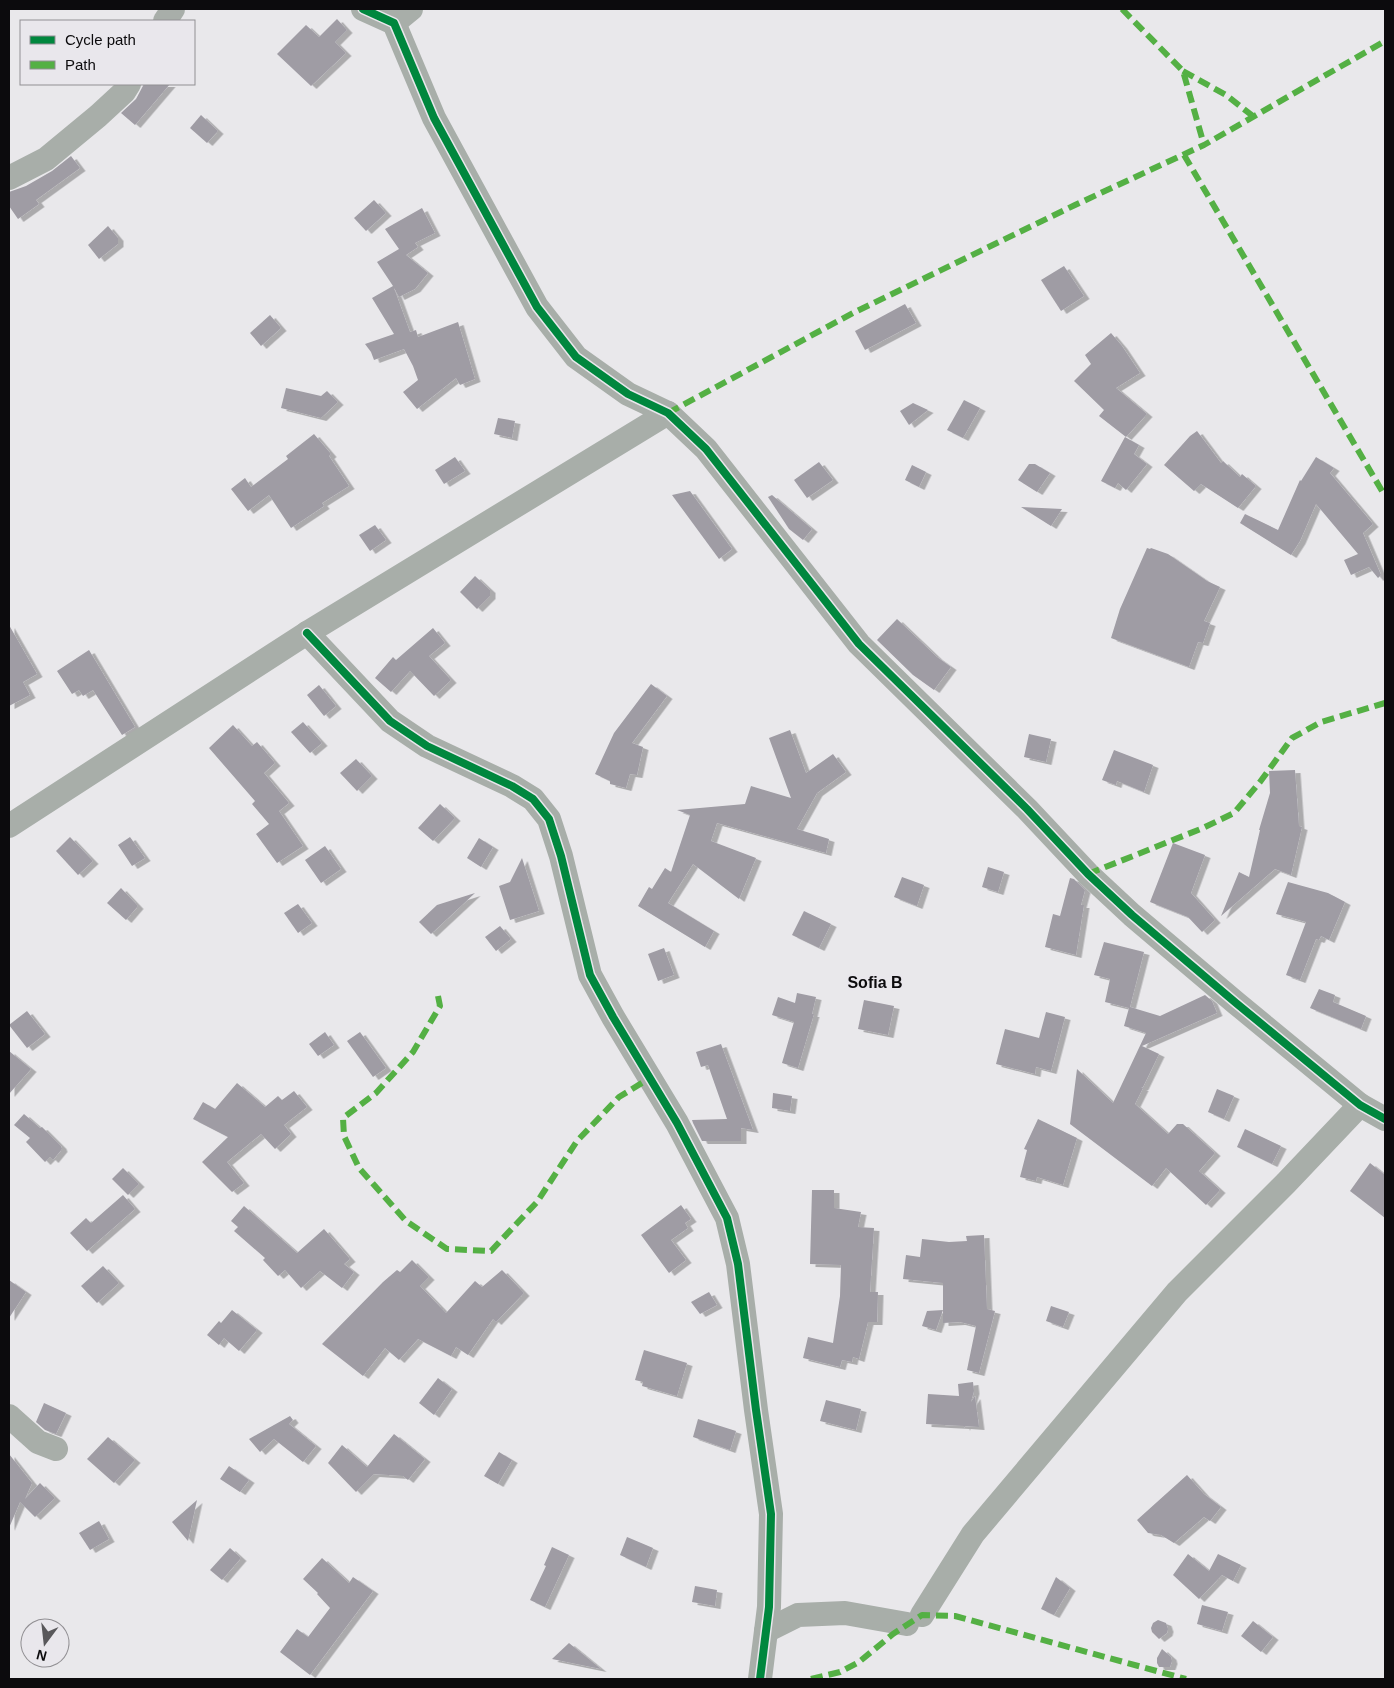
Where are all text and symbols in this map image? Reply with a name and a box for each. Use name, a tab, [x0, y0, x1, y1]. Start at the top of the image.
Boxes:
legend	[20, 20, 195, 85]
text: Cycle path	[65, 31, 136, 48]
text: Path	[65, 56, 96, 73]
district label: Sofia B	[847, 974, 903, 991]
north arrow	[20, 1618, 70, 1668]
text: N	[35, 1647, 49, 1665]

